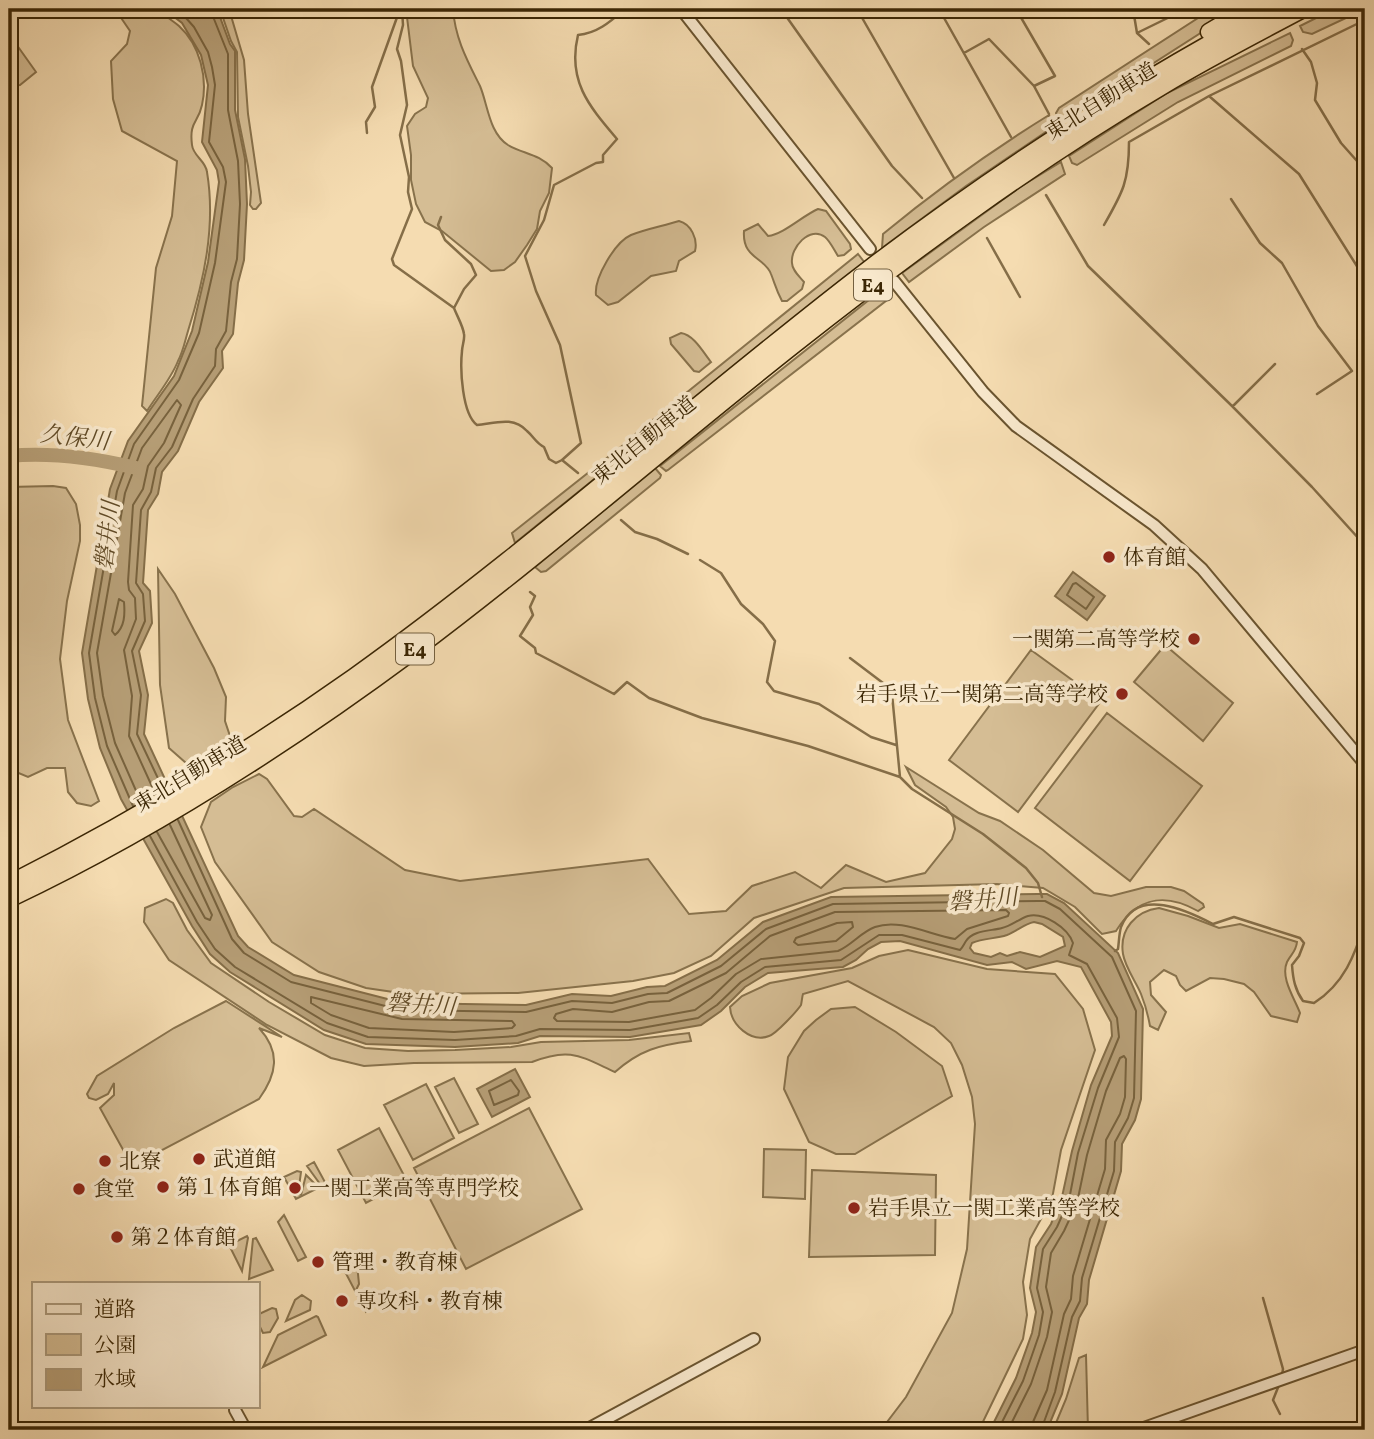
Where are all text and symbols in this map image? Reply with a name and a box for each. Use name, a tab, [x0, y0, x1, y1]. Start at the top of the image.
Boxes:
street label: 東北自動車道	[1041, 57, 1163, 148]
road number: E4	[854, 270, 892, 300]
street label: 東北自動車道	[587, 390, 703, 492]
water label: 久保川	[39, 419, 114, 459]
water label: 磐井川	[89, 496, 129, 571]
place label: 体育館	[1123, 544, 1186, 573]
marker: 体育館	[1101, 549, 1117, 565]
place label: 一関第二高等学校	[1012, 626, 1180, 655]
marker: 一関第二高等学校	[1186, 631, 1202, 647]
road number: E4	[396, 634, 434, 664]
place label: 岩手県立一関第二高等学校	[856, 681, 1108, 710]
marker: 岩手県立一関第二高等学校	[1114, 686, 1130, 702]
street label: 東北自動車道	[129, 730, 252, 820]
water label: 磐井川	[947, 882, 1022, 920]
water label: 磐井川	[385, 988, 459, 1025]
place label: 武道館	[213, 1146, 276, 1175]
place label: 北寮	[119, 1148, 161, 1177]
marker: 武道館	[191, 1151, 207, 1167]
marker: 北寮	[97, 1153, 113, 1169]
place label: 第１体育館	[177, 1174, 282, 1203]
place label: 一関工業高等専門学校	[309, 1175, 519, 1204]
place label: 食堂	[93, 1176, 135, 1205]
marker: 第１体育館	[155, 1179, 171, 1195]
marker: 一関工業高等専門学校	[287, 1180, 303, 1196]
marker: 食堂	[71, 1181, 87, 1197]
place label: 岩手県立一関工業高等学校	[868, 1195, 1120, 1224]
marker: 岩手県立一関工業高等学校	[846, 1200, 862, 1216]
place label: 第２体育館	[131, 1224, 236, 1253]
marker: 第２体育館	[109, 1229, 125, 1245]
place label: 管理・教育棟	[332, 1249, 458, 1278]
marker: 管理・教育棟	[310, 1254, 326, 1270]
legend	[32, 1282, 259, 1408]
place label: 専攻科・教育棟	[356, 1288, 503, 1317]
marker: 専攻科・教育棟	[334, 1293, 350, 1309]
text: 道路	[94, 1296, 136, 1325]
text: 公園	[94, 1332, 136, 1361]
text: 水域	[94, 1366, 136, 1395]

